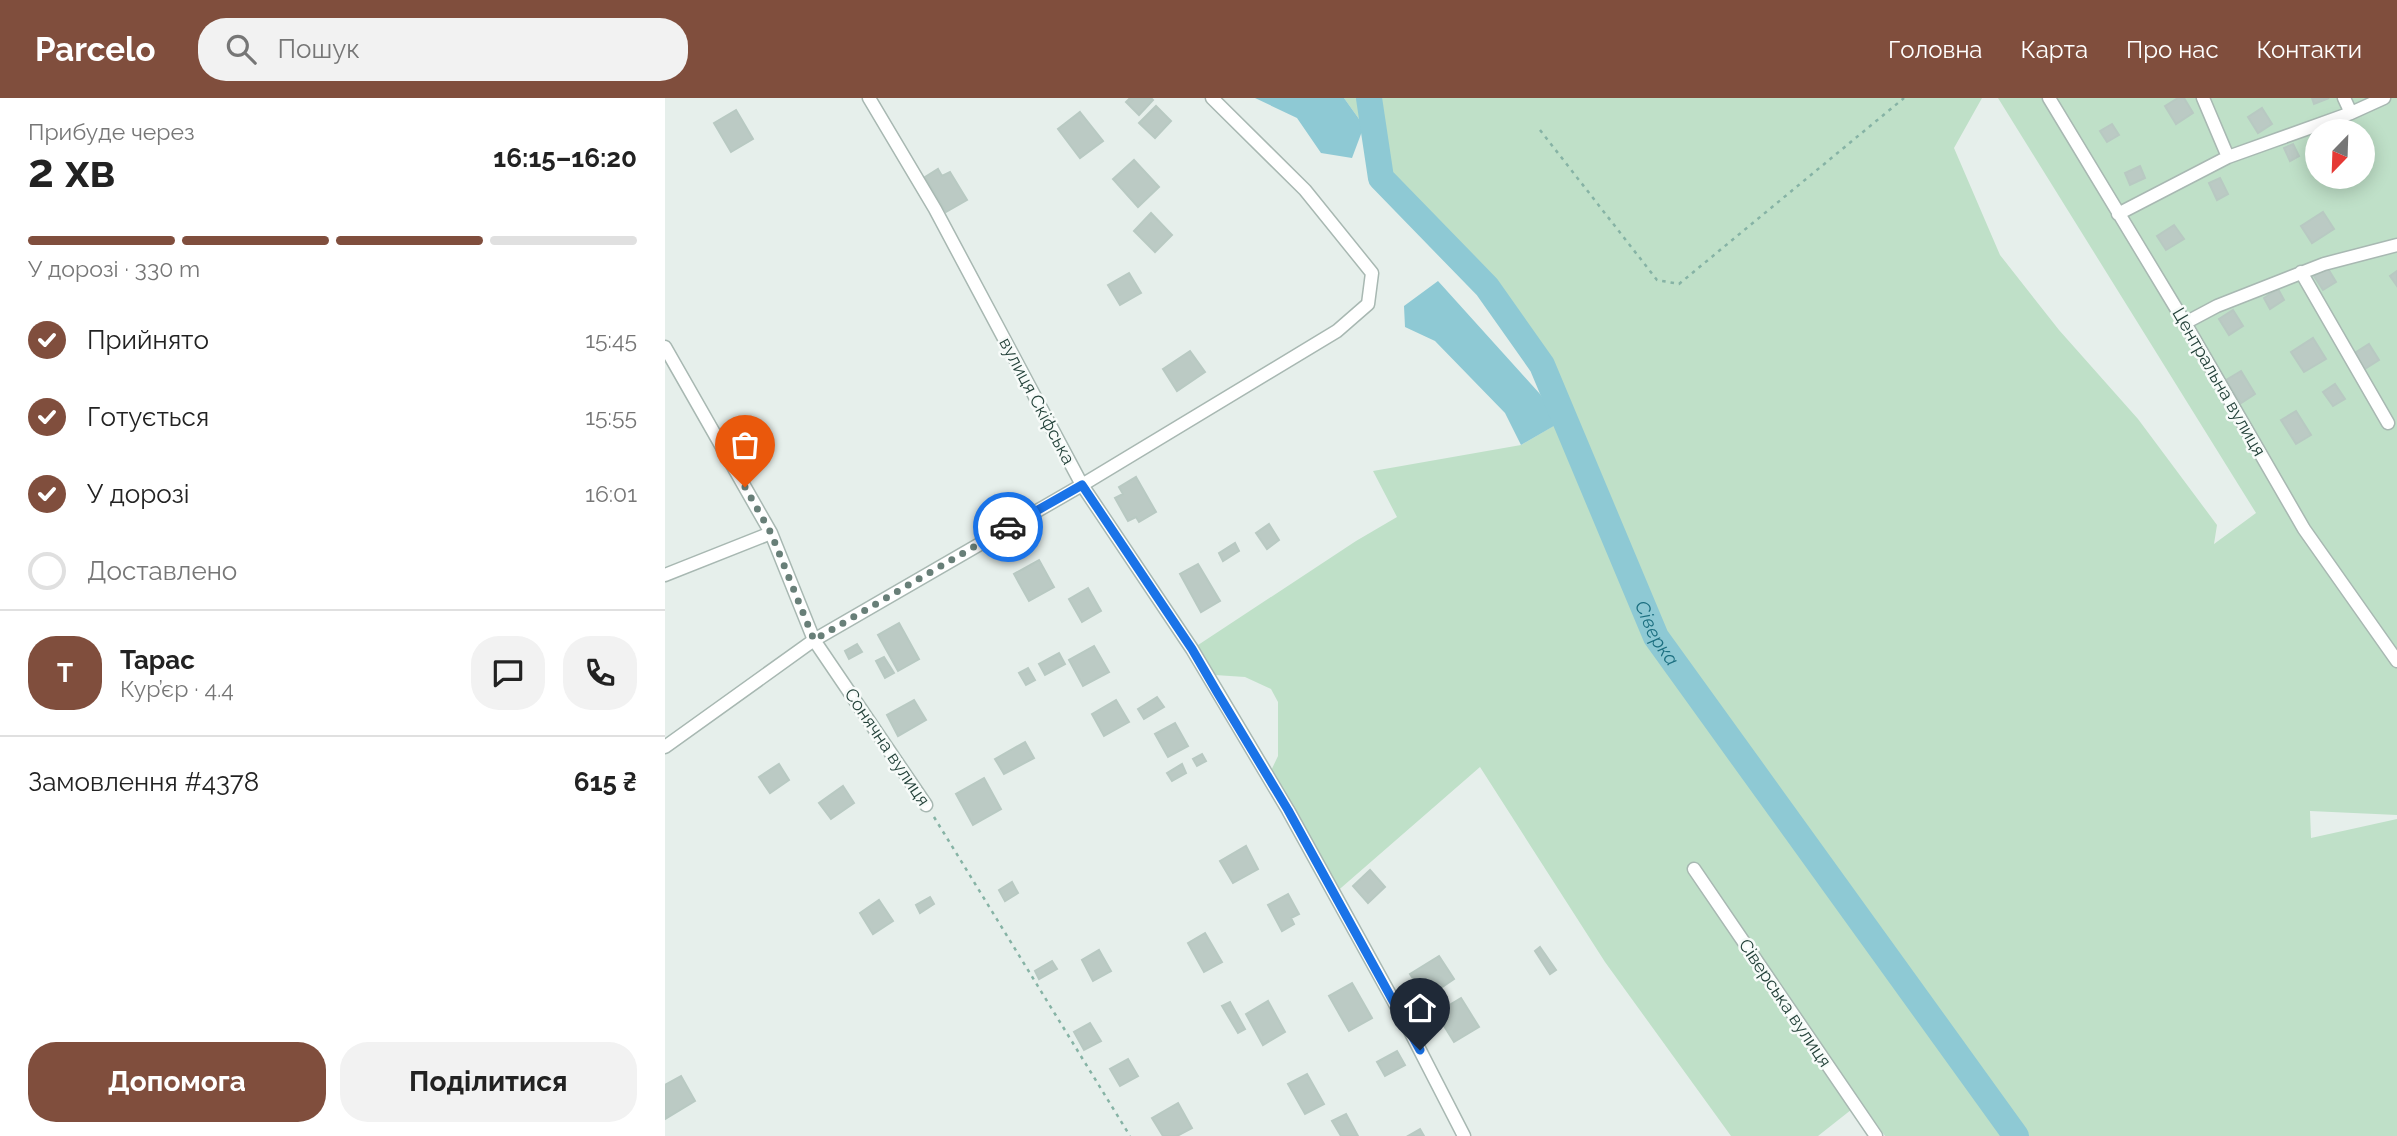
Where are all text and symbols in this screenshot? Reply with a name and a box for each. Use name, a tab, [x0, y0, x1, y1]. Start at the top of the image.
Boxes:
search box	[198, 18, 688, 81]
text: Parcelo	[35, 30, 156, 69]
icon: search	[222, 30, 260, 68]
text: Пошук	[278, 34, 360, 64]
text: Головна	[1888, 35, 1982, 64]
text: Карта	[2020, 35, 2088, 64]
text: Про нас	[2126, 35, 2219, 64]
text: Контакти	[2257, 35, 2362, 64]
text: Прибуде через	[28, 118, 195, 145]
north arrow	[2305, 119, 2375, 189]
map controls	[2305, 119, 2375, 189]
text: 16:15–16:20	[493, 143, 637, 173]
text: 2 хв	[28, 144, 115, 198]
text: У дорозі · 330 m	[28, 255, 200, 282]
street label: Центральна вулиця	[2168, 304, 2270, 460]
icon: check	[28, 321, 66, 359]
text: Прийнято	[87, 325, 209, 355]
text: 15:45	[585, 326, 637, 353]
street label: вулиця Скіфська	[995, 334, 1080, 468]
icon: check	[28, 398, 66, 436]
text: Готується	[87, 402, 209, 432]
text: 15:55	[585, 403, 637, 430]
pin	[715, 415, 775, 487]
icon: bag	[726, 426, 764, 464]
icon: check	[28, 475, 66, 513]
text: У дорозі	[87, 479, 189, 509]
text: 16:01	[585, 480, 637, 507]
courier	[973, 492, 1043, 562]
icon: car	[989, 508, 1027, 546]
text: Доставлено	[87, 556, 237, 586]
water label: Сіверка	[1631, 597, 1684, 669]
button: chat	[471, 636, 545, 710]
button: phone	[563, 636, 637, 710]
text: Тарас	[120, 645, 195, 675]
text: Т	[57, 658, 73, 688]
text: Кур’єр · 4.4	[120, 675, 234, 702]
street label: Сонячна вулиця	[840, 684, 934, 809]
text: Замовлення #4378	[28, 767, 259, 797]
text: 615 ₴	[574, 767, 637, 797]
street label: Сіверська вулиця	[1735, 935, 1836, 1071]
pin	[1390, 978, 1450, 1050]
icon: home	[1401, 989, 1439, 1027]
button: Допомога	[28, 1042, 326, 1122]
button: Поділитися	[340, 1042, 637, 1122]

